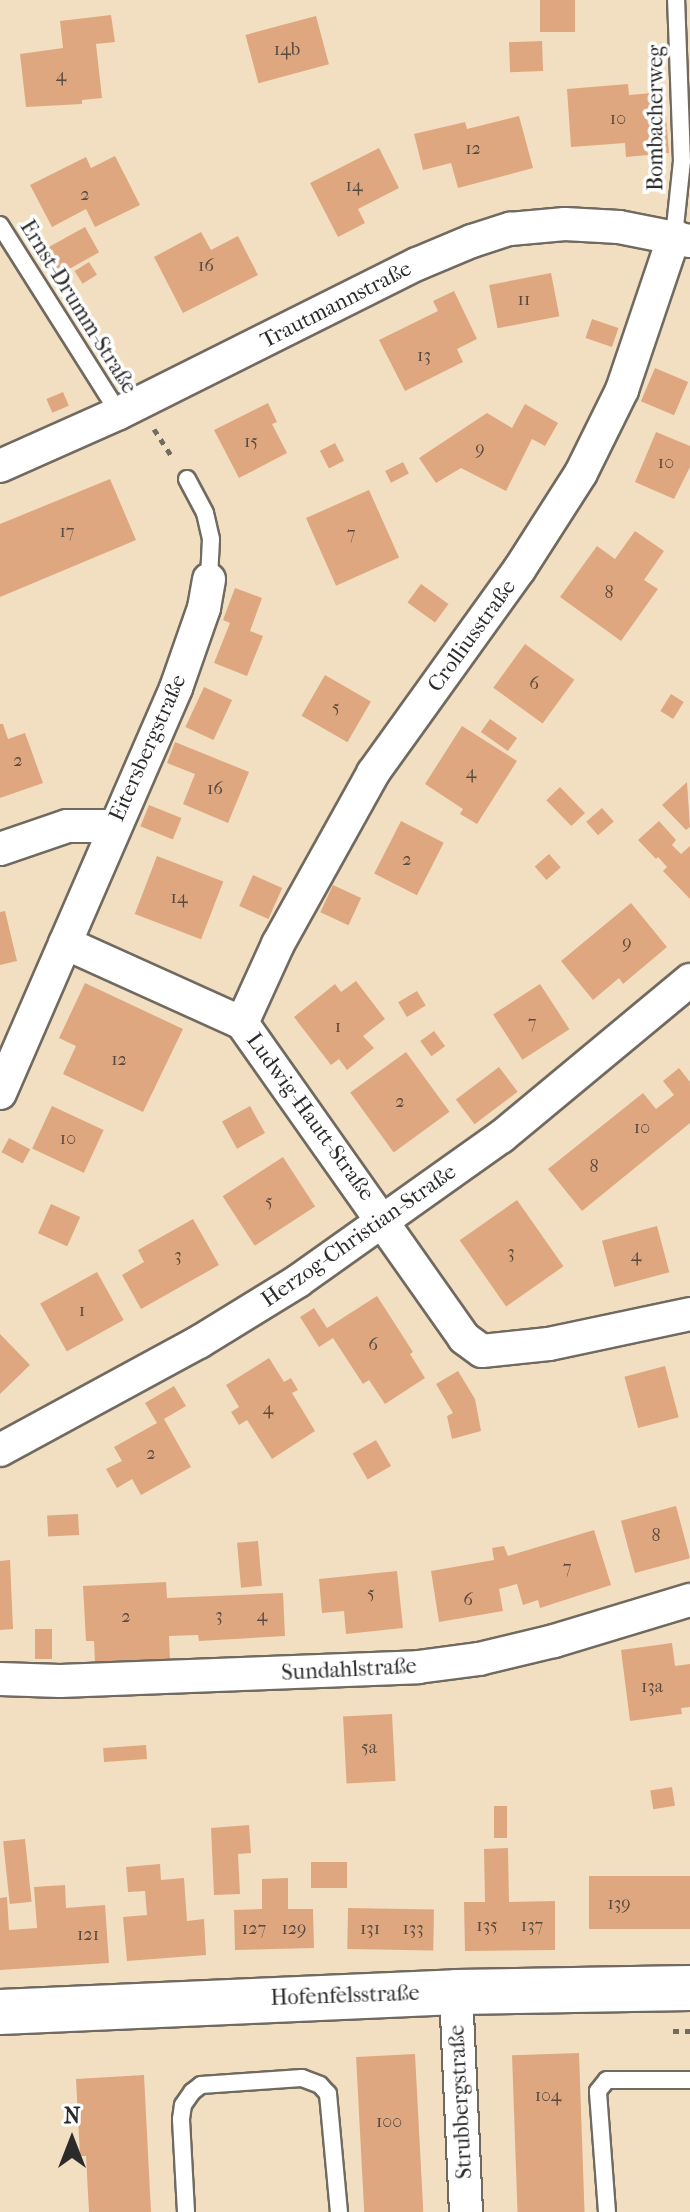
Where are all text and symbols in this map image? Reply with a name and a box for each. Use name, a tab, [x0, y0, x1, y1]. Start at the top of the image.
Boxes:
house number: 14b	[274, 39, 300, 61]
street label: Bombacherweg	[643, 45, 669, 191]
house number: 4	[56, 65, 66, 87]
house number: 10	[610, 108, 626, 130]
house number: 12	[465, 138, 481, 160]
house number: 14	[345, 175, 363, 197]
house number: 2	[80, 184, 90, 206]
street label: Ernst-Drumm-Straße	[14, 215, 142, 399]
house number: 16	[198, 255, 214, 277]
street label: Trautmannstraße	[256, 256, 416, 354]
house number: 11	[518, 289, 530, 311]
house number: 13	[417, 345, 431, 367]
house number: 15	[244, 431, 258, 453]
house number: 9	[475, 438, 485, 460]
house number: 10	[658, 452, 674, 474]
house number: 17	[59, 521, 75, 543]
house number: 7	[347, 523, 355, 545]
street label: Crolliusstraße	[422, 575, 522, 697]
house number: 8	[604, 582, 614, 604]
street label: Eitersbergstraße	[104, 671, 192, 825]
house number: 6	[529, 673, 539, 695]
house number: 5	[332, 697, 340, 719]
house number: 2	[13, 750, 23, 772]
house number: 4	[466, 762, 476, 784]
house number: 16	[207, 778, 223, 800]
house number: 2	[402, 849, 412, 871]
house number: 14	[170, 887, 188, 909]
house number: 9	[622, 932, 632, 954]
house number: 7	[528, 1012, 536, 1034]
house number: 1	[335, 1016, 341, 1038]
street label: Ludwig-Hautt-Straße	[240, 1028, 380, 1206]
house number: 12	[111, 1049, 127, 1071]
house number: 2	[395, 1091, 405, 1113]
house number: 10	[634, 1117, 650, 1139]
house number: 10	[60, 1128, 76, 1150]
house number: 8	[589, 1156, 599, 1178]
street label: Herzog-Christian-Straße	[257, 1159, 461, 1313]
house number: 5	[265, 1191, 273, 1213]
house number: 3	[507, 1242, 515, 1264]
house number: 3	[174, 1245, 182, 1267]
house number: 4	[631, 1245, 641, 1267]
house number: 1	[79, 1300, 85, 1322]
house number: 6	[368, 1334, 378, 1356]
house number: 4	[263, 1398, 273, 1420]
house number: 2	[146, 1443, 156, 1465]
house number: 8	[651, 1525, 661, 1547]
house number: 7	[563, 1557, 571, 1579]
house number: 5	[367, 1583, 375, 1605]
house number: 6	[463, 1589, 473, 1611]
house number: 3	[215, 1605, 223, 1627]
house number: 4	[257, 1605, 267, 1627]
house number: 2	[121, 1606, 131, 1628]
street label: Sundahlstraße	[281, 1653, 417, 1687]
house number: 13a	[641, 1676, 663, 1698]
house number: 5a	[361, 1737, 377, 1759]
house number: 139	[607, 1893, 631, 1915]
house number: 135	[476, 1915, 498, 1937]
house number: 137	[521, 1915, 543, 1937]
house number: 127	[242, 1918, 266, 1940]
house number: 129	[281, 1918, 307, 1940]
house number: 131	[360, 1918, 380, 1940]
house number: 133	[402, 1918, 424, 1940]
house number: 121	[77, 1924, 99, 1946]
street label: Hofenfelsstraße	[270, 1980, 420, 2012]
street label: Strubbergstraße	[444, 2024, 478, 2180]
house number: 104	[535, 2085, 561, 2107]
north arrow	[32, 2100, 112, 2180]
text: N	[64, 2103, 80, 2129]
house number: 100	[376, 2111, 402, 2133]

